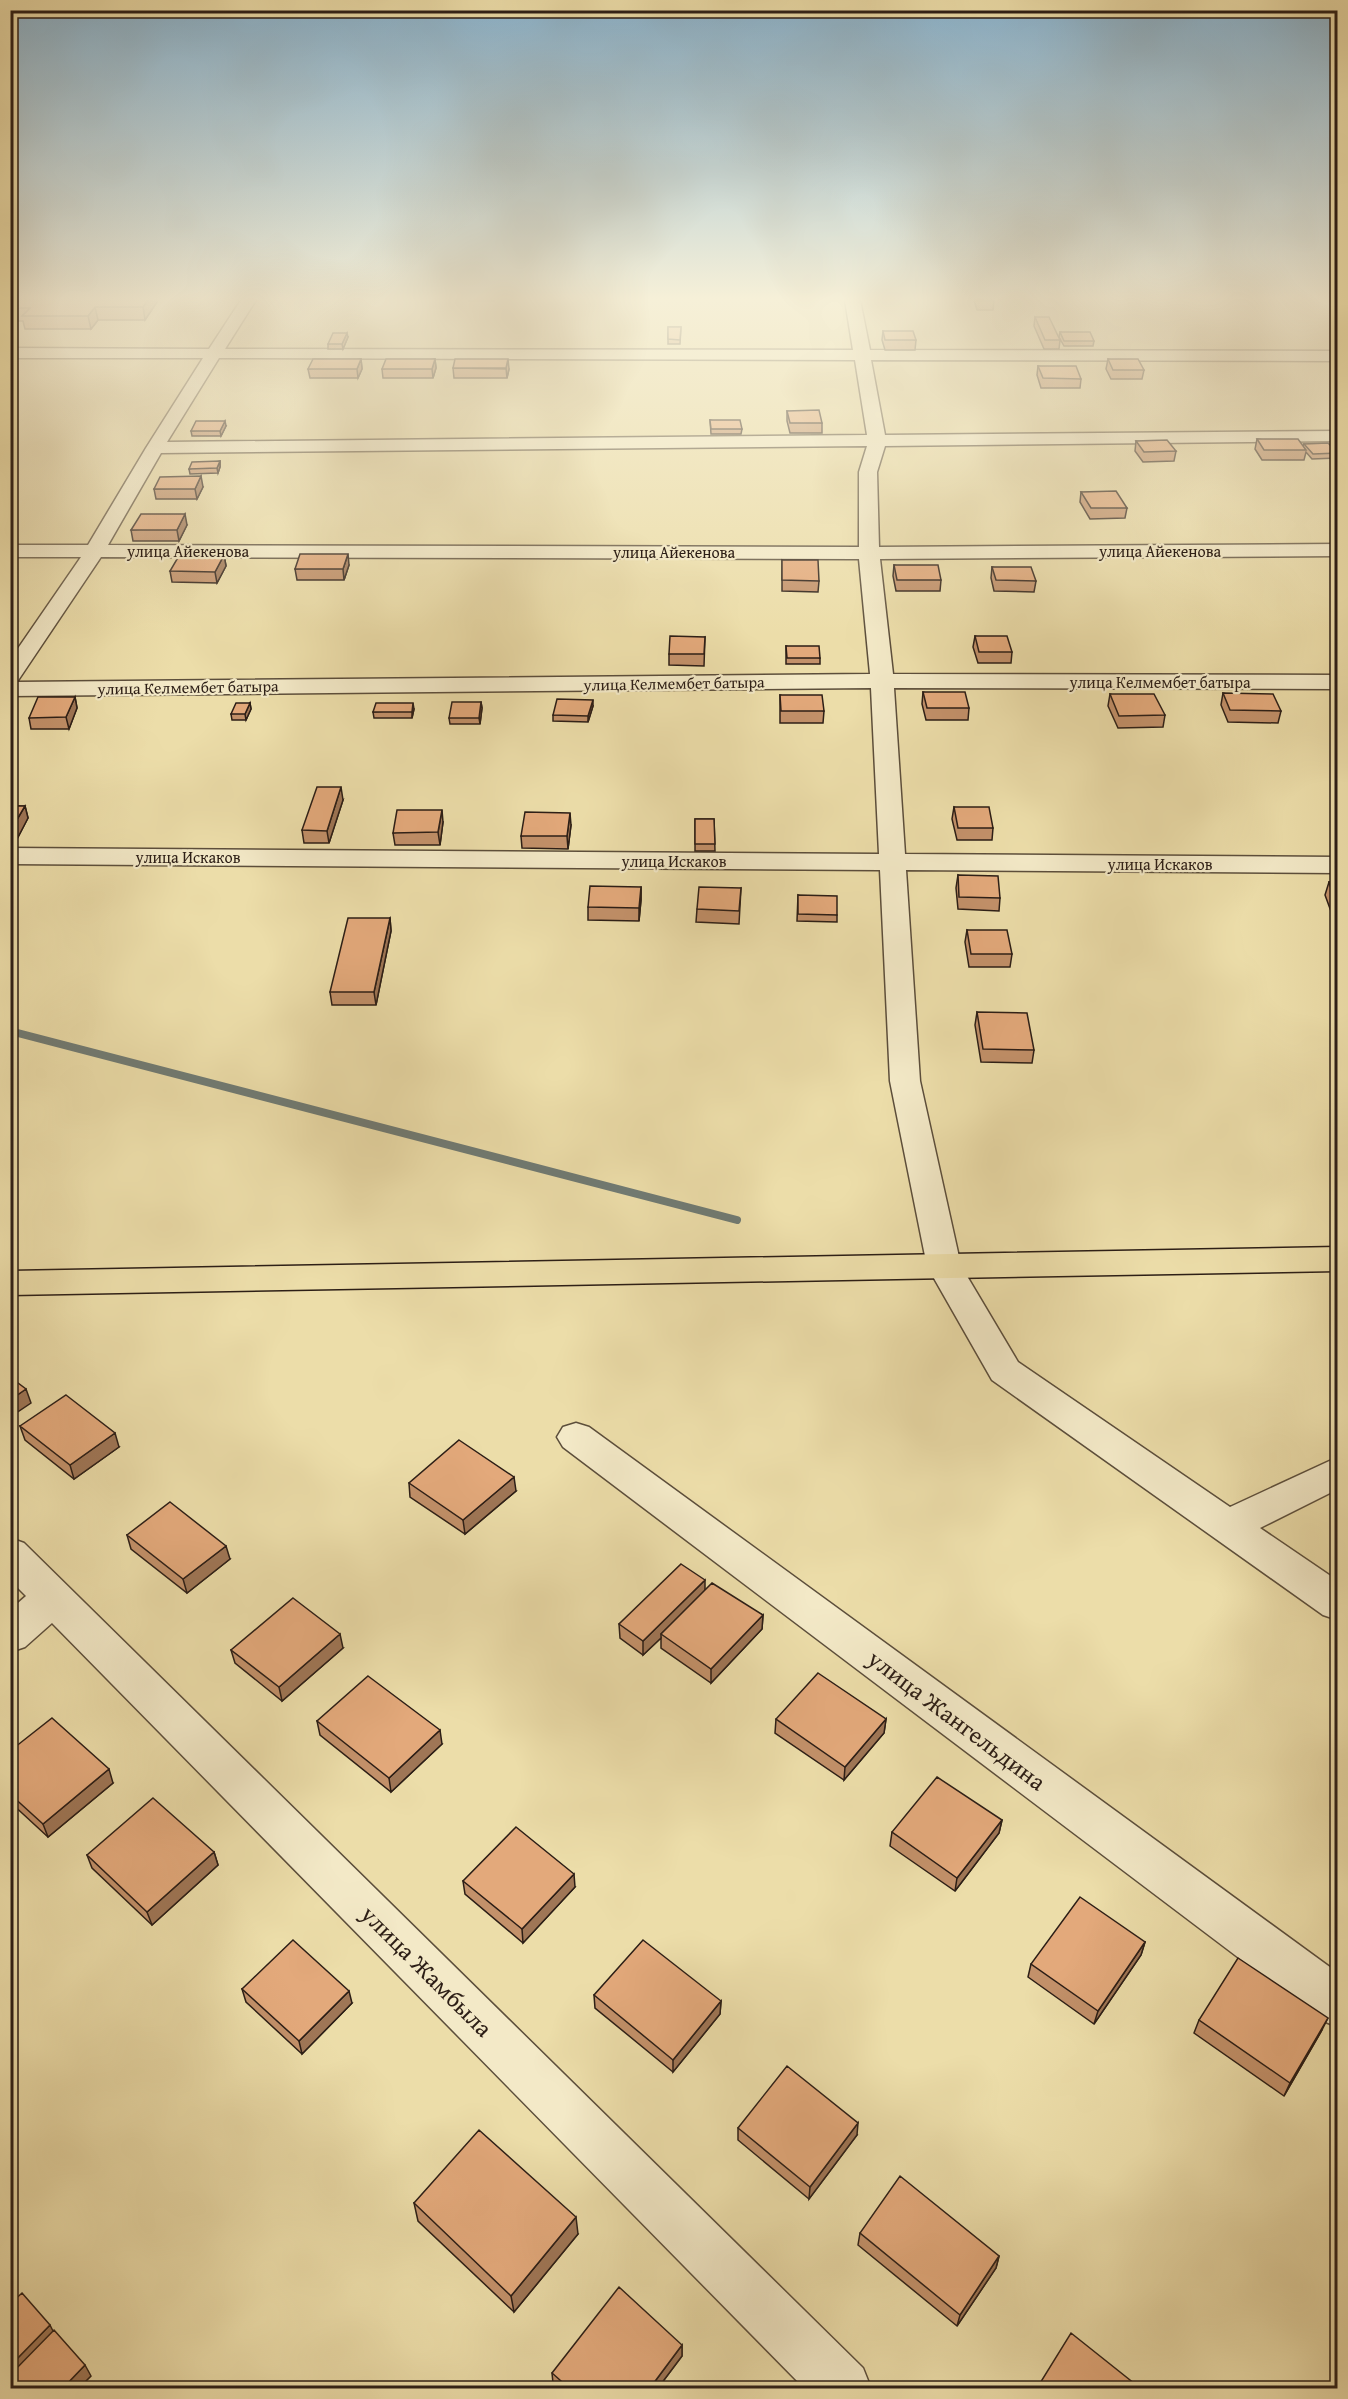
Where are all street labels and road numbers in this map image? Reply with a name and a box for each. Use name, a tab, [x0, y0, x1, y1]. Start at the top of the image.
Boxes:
street label: улица Айекенова	[126, 539, 249, 563]
street label: улица Айекенова	[1098, 539, 1221, 563]
street label: улица Айекенова	[612, 540, 735, 564]
street label: улица Келмембет батыра	[582, 669, 765, 697]
street label: улица Келмембет батыра	[1068, 670, 1251, 694]
street label: улица Келмембет батыра	[96, 673, 279, 701]
street label: улица Искаков	[135, 845, 241, 869]
street label: улица Искаков	[621, 849, 727, 873]
street label: улица Искаков	[1107, 852, 1213, 876]
street label: улица Жангельдина	[860, 1641, 1054, 1799]
street label: улица Жамбыла	[353, 1897, 501, 2045]

